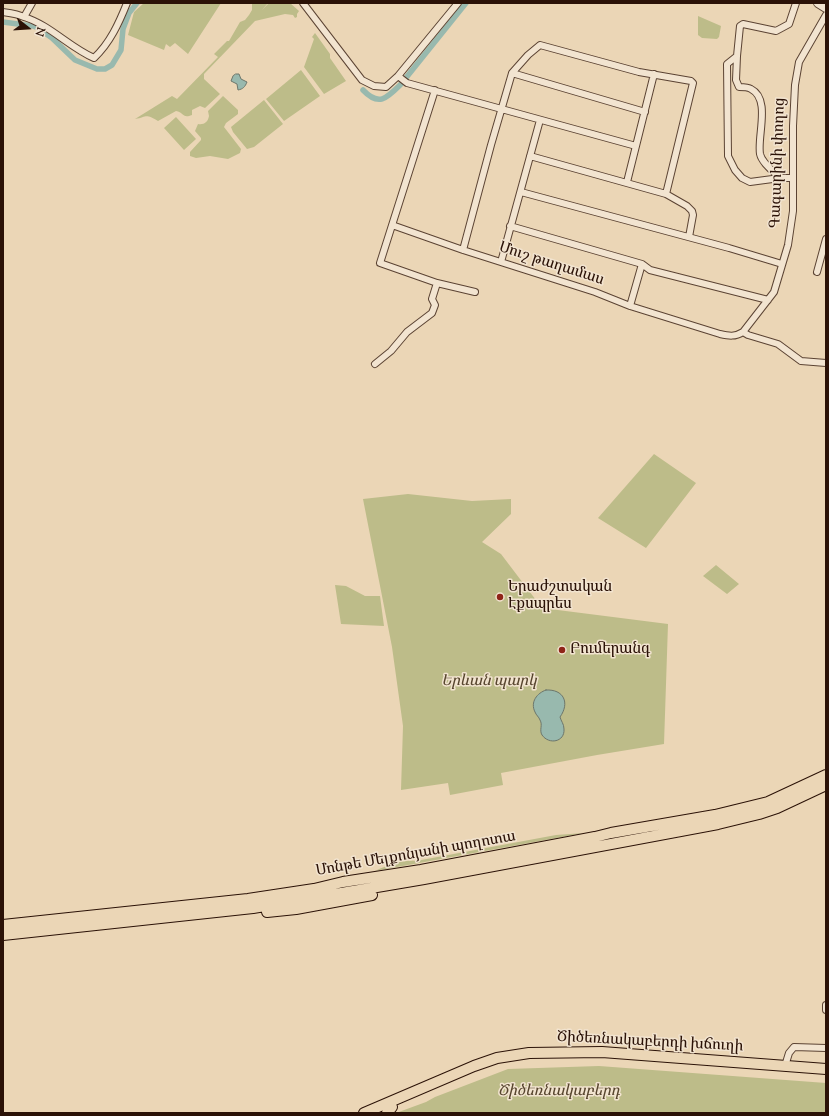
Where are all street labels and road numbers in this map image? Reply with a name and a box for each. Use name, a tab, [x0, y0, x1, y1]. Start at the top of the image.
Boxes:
street label: Գագարինի փողոց	[768, 97, 790, 229]
street label: Մուշ թաղամաս	[496, 240, 606, 290]
street label: Մոնթե Մելքոնյանի պողոտա	[315, 829, 517, 881]
street label: Ծիծեռնակաբերդի խճուղի	[556, 1029, 744, 1057]

